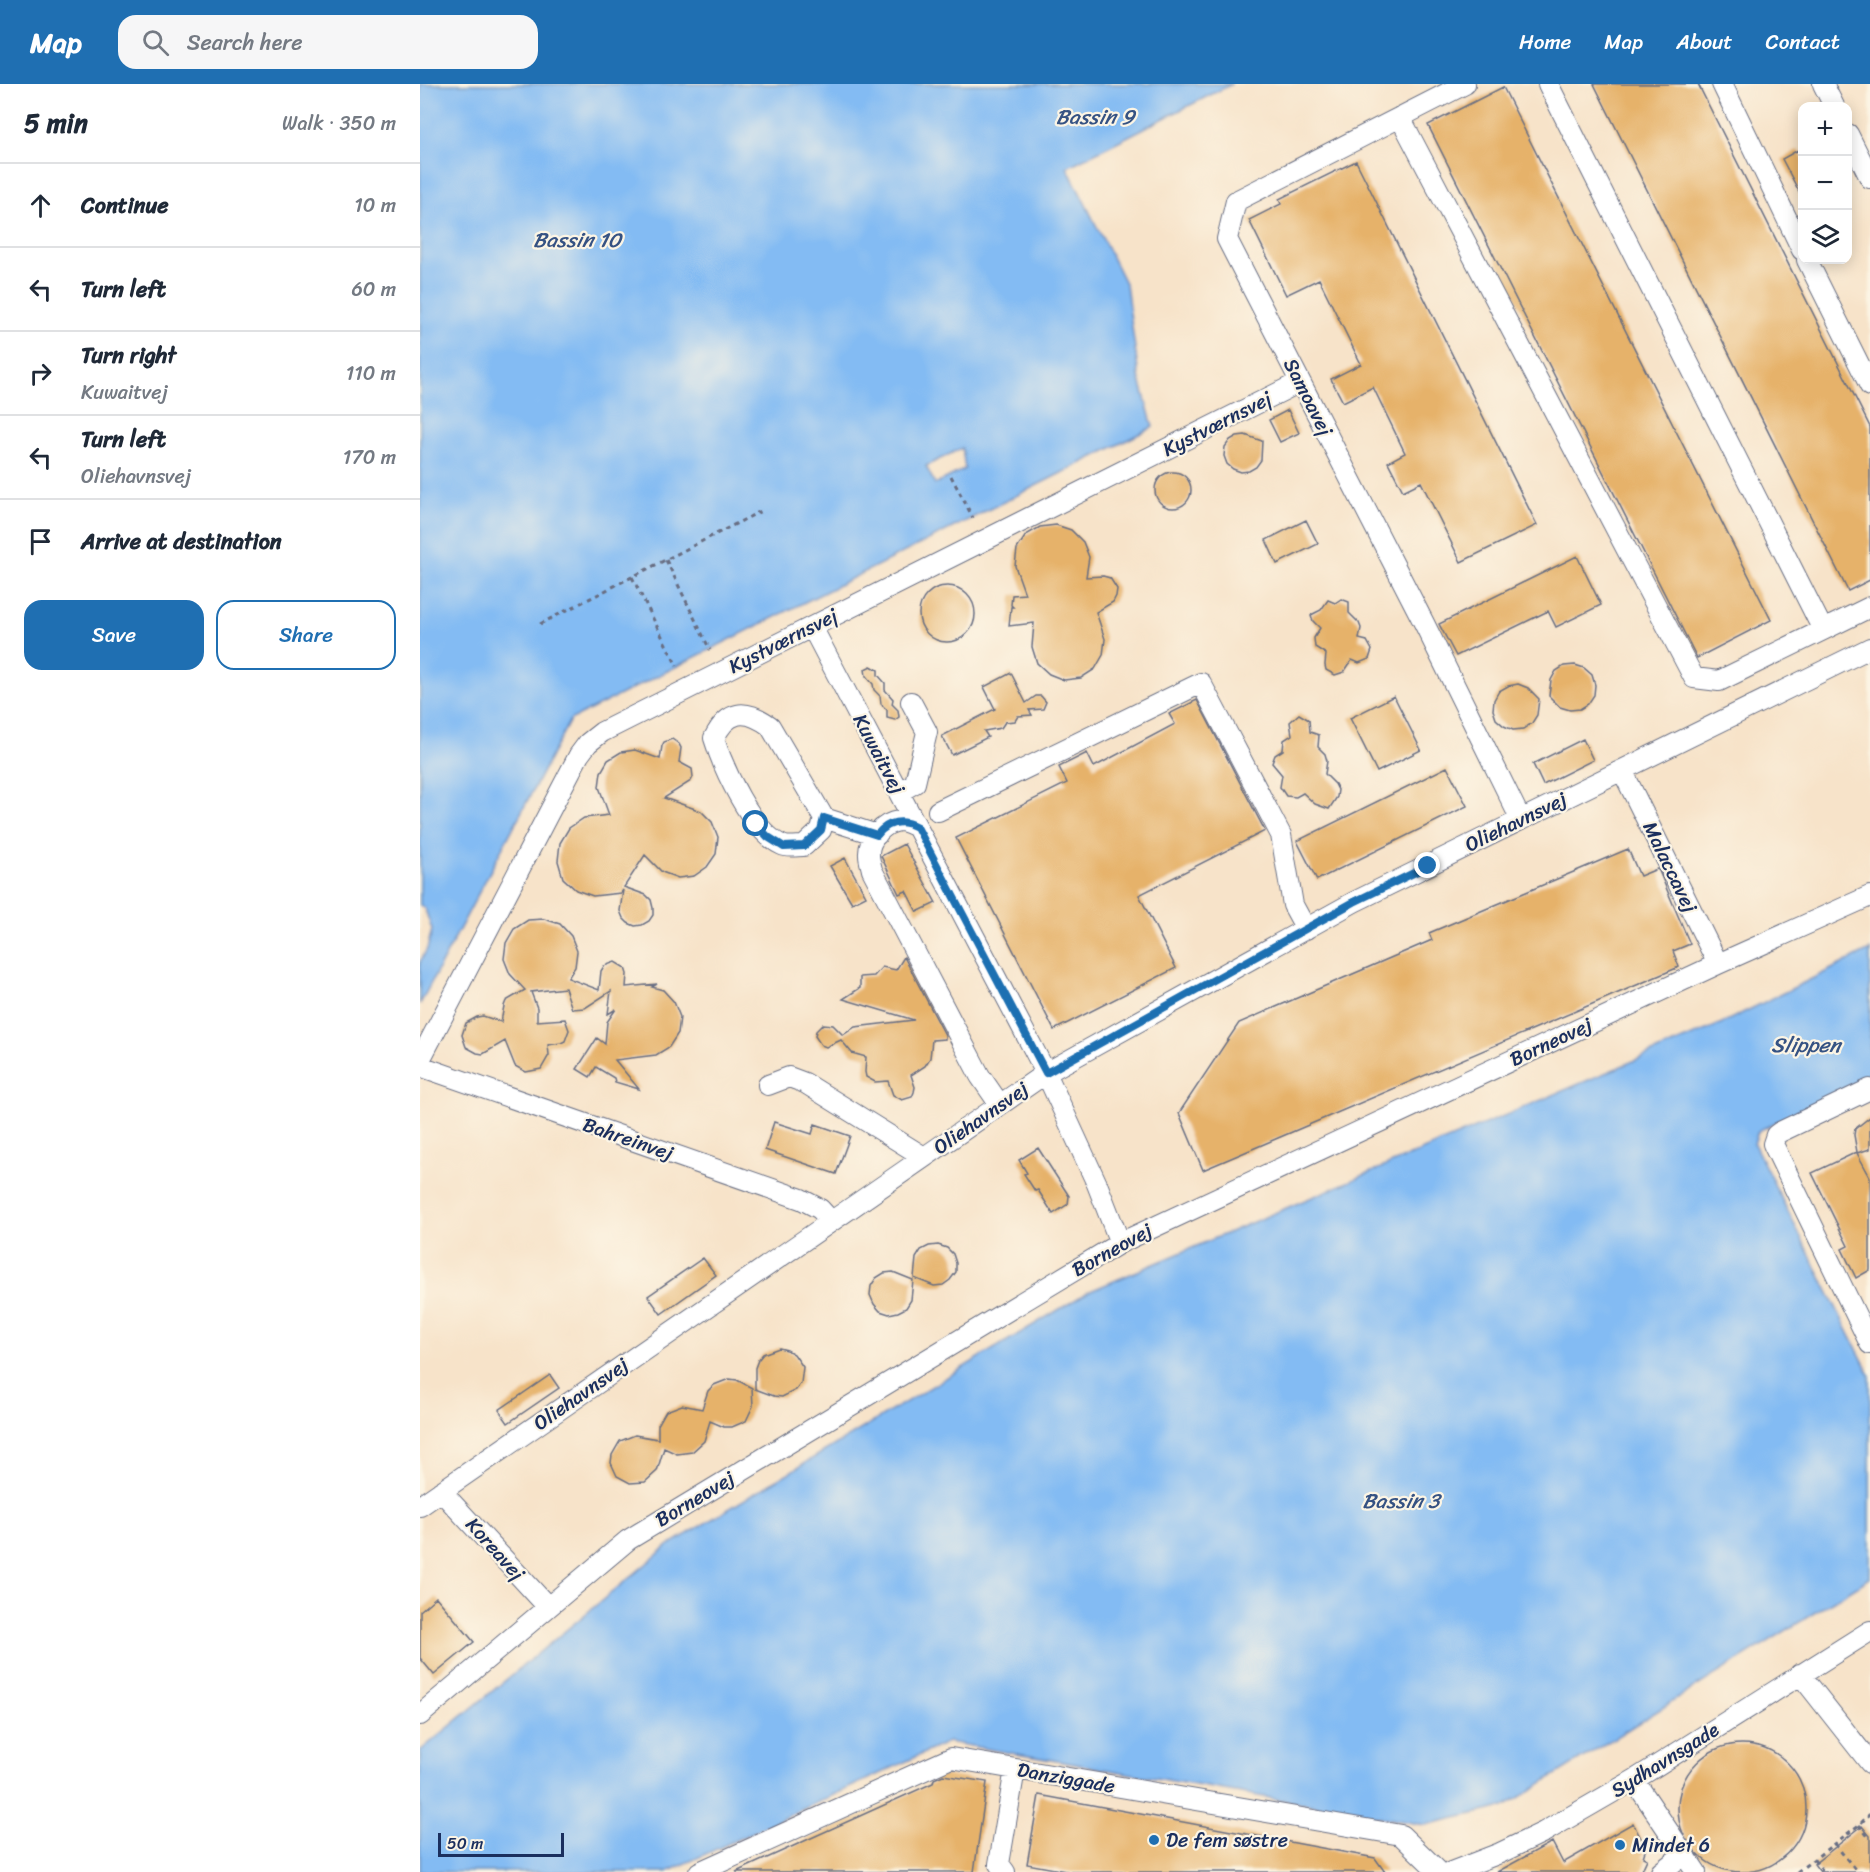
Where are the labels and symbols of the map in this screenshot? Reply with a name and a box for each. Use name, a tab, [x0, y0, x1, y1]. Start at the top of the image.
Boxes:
water label: Bassin 9	[1056, 98, 1136, 136]
water label: Bassin 10	[533, 221, 624, 259]
street label: Samoavej	[1273, 352, 1343, 443]
street label: Kystværnsvej	[1156, 381, 1279, 467]
street label: Kystværnsvej	[722, 598, 845, 684]
street label: Kuwaitvej	[843, 707, 915, 801]
street label: Oliehavnsvej	[1459, 782, 1574, 862]
route start	[742, 810, 768, 836]
street label: Malaccavej	[1633, 815, 1707, 919]
route end	[1414, 852, 1440, 878]
street label: Borneovej	[1504, 1007, 1599, 1076]
water label: Slippen	[1771, 1026, 1843, 1064]
street label: Oliehavnsvej	[926, 1072, 1037, 1164]
street label: Bahreinvej	[578, 1107, 679, 1171]
street label: Borneovej	[1065, 1213, 1159, 1287]
street label: Oliehavnsvej	[526, 1348, 637, 1440]
street label: Borneovej	[648, 1461, 742, 1537]
water label: Bassin 3	[1362, 1482, 1443, 1520]
street label: Koreavej	[456, 1509, 534, 1590]
street label: Sydhavnsgade	[1604, 1712, 1727, 1807]
street label: Danziggade	[1014, 1752, 1118, 1804]
place label: De fem søstre	[1166, 1823, 1288, 1858]
place label: Mindet 6	[1632, 1828, 1710, 1863]
scale bar	[438, 1830, 564, 1858]
marker: De fem søstre	[1147, 1833, 1161, 1847]
marker: Mindet 6	[1613, 1838, 1627, 1852]

